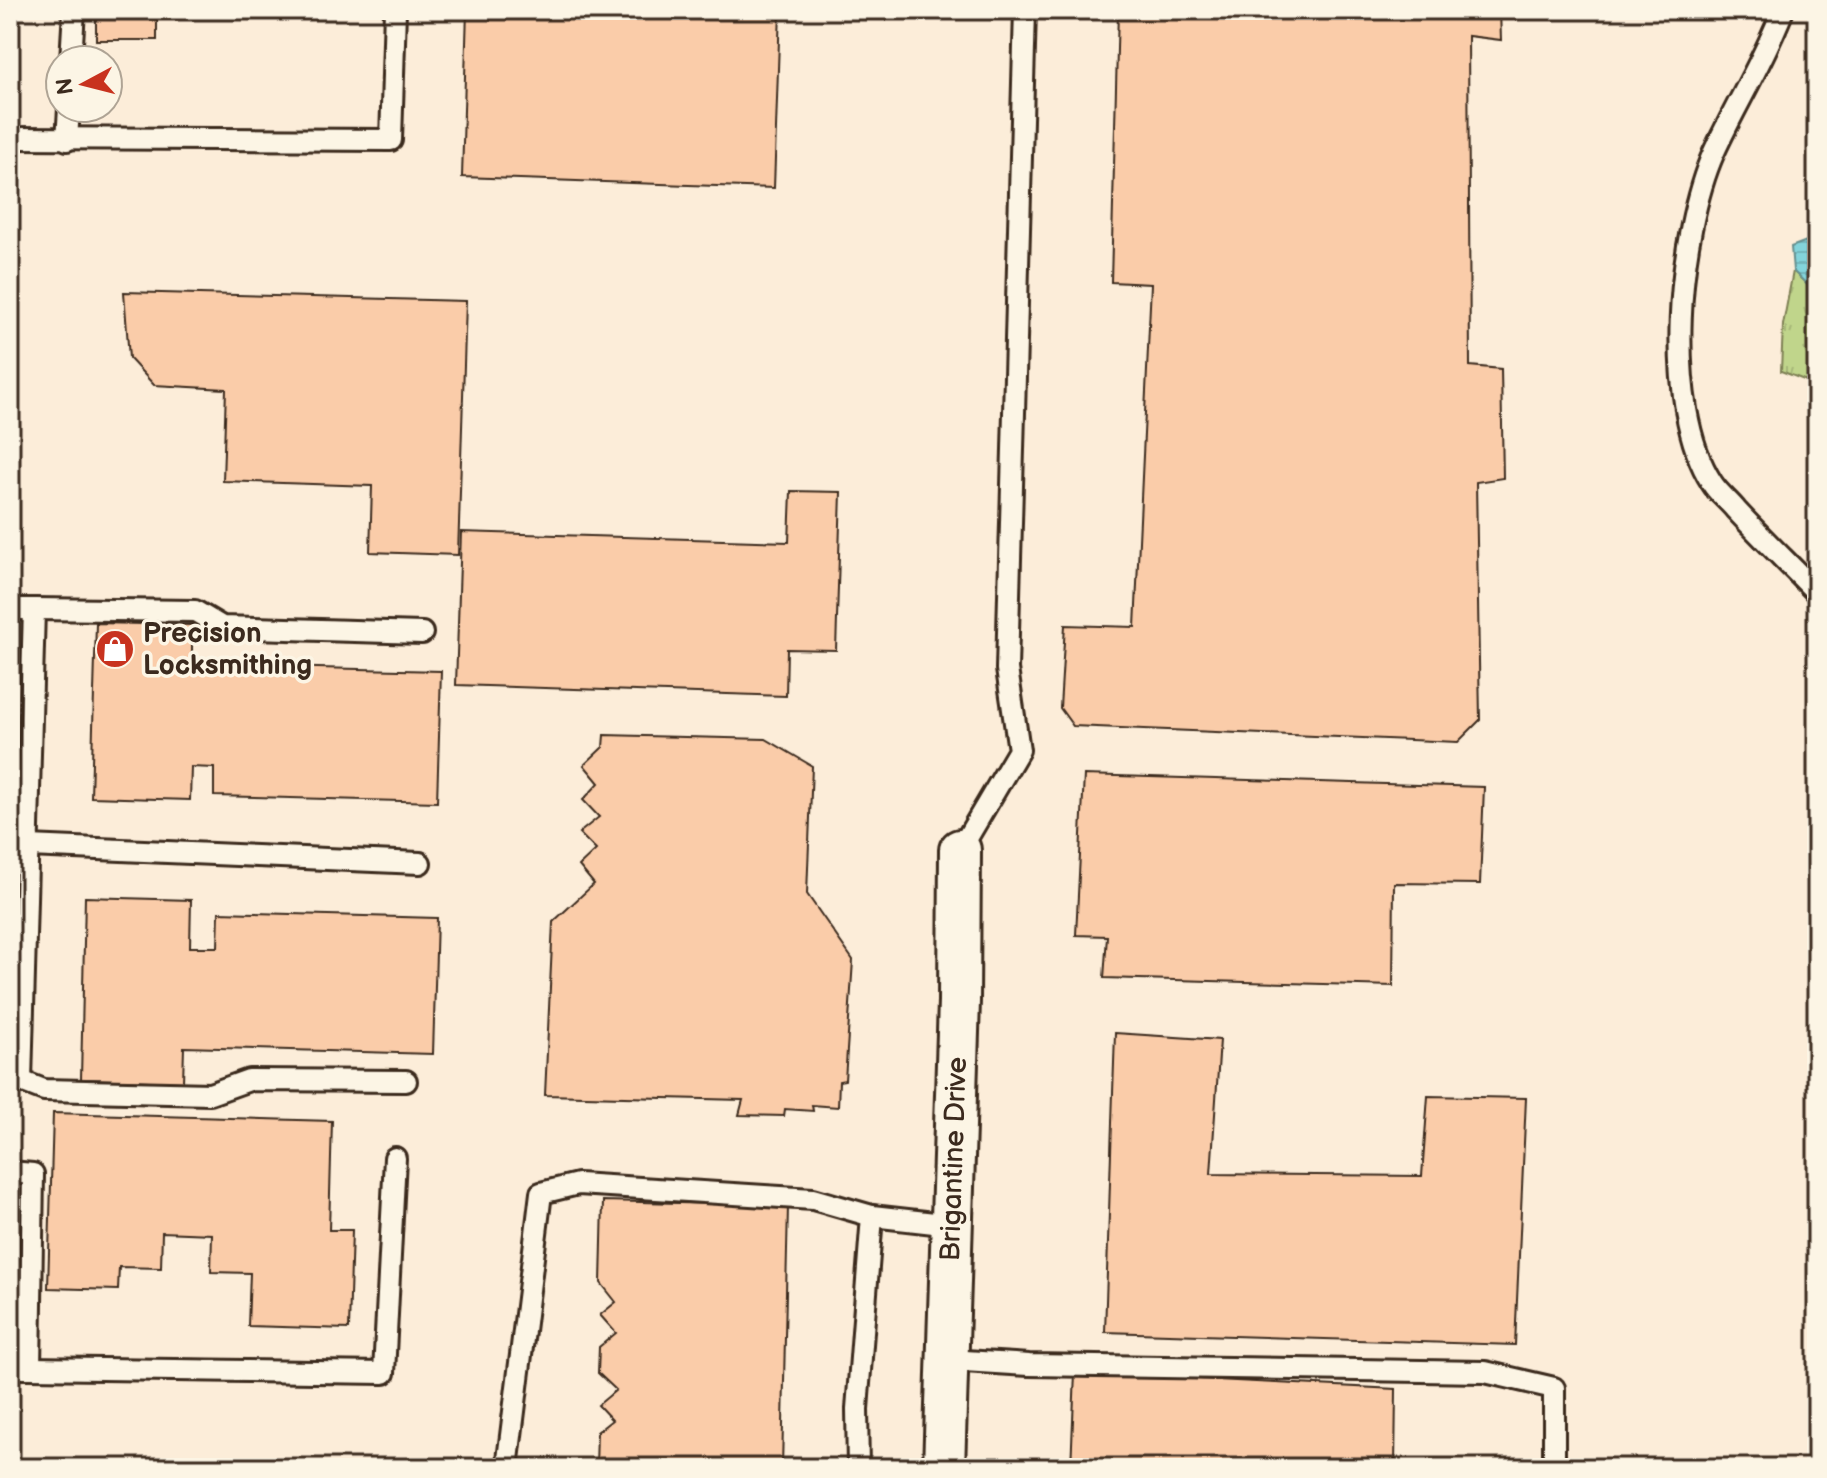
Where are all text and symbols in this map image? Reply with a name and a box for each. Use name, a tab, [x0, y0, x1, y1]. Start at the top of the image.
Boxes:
north arrow	[44, 44, 124, 124]
text: N	[51, 76, 80, 96]
place label: Precision Locksmithing	[143, 617, 312, 682]
shop icon: Precision Locksmithing	[94, 628, 136, 670]
street label: Brigantine Drive	[934, 1056, 974, 1262]

